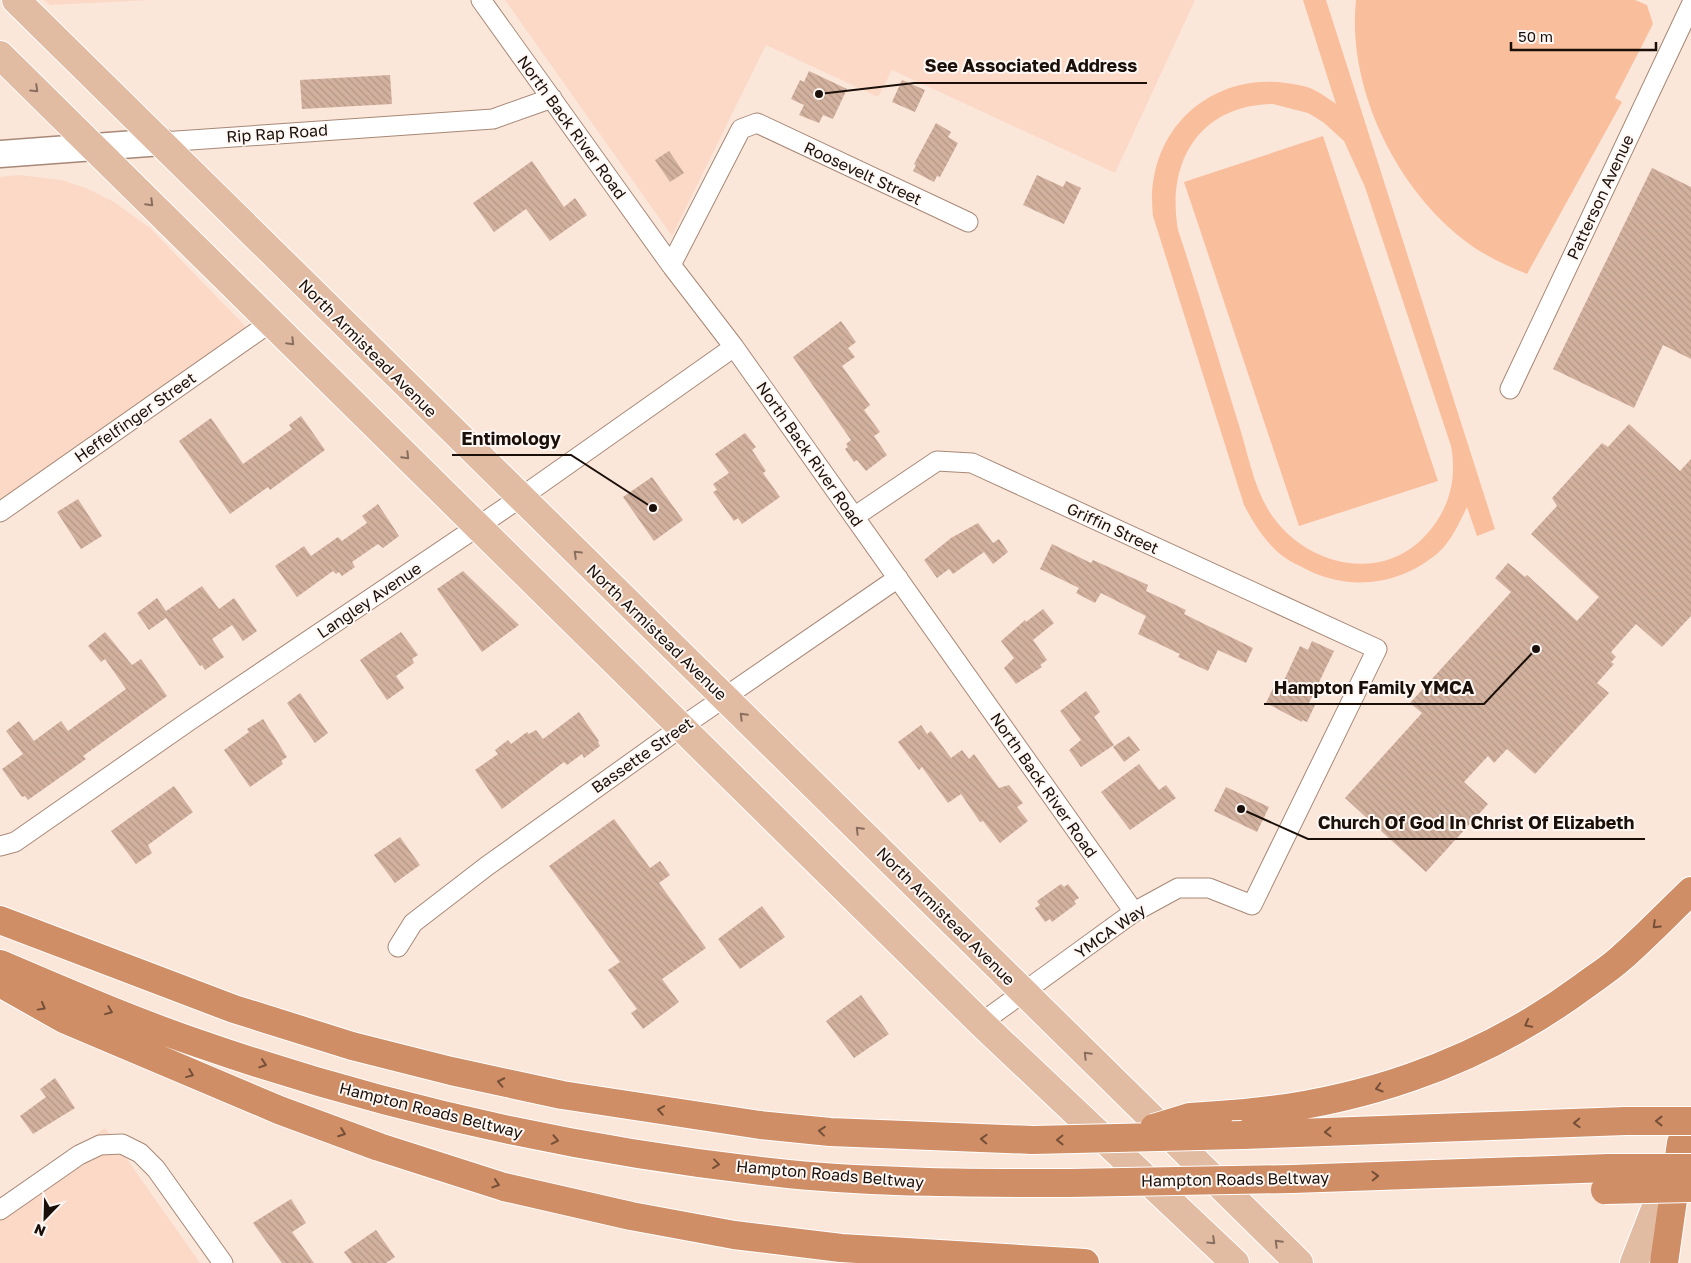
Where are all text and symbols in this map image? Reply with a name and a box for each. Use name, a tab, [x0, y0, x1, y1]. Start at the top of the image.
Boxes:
scale bar	[1511, 20, 1656, 52]
text: 50 m	[1518, 27, 1553, 45]
callout: See Associated Address	[914, 50, 1147, 83]
street label: North Back River Road	[513, 51, 631, 203]
text: See Associated Address	[925, 54, 1137, 76]
one-way arrow	[29, 83, 38, 92]
street label: Rip Rap Road	[226, 119, 328, 147]
street label: Patterson Avenue	[1562, 131, 1638, 263]
street label: Roosevelt Street	[801, 137, 925, 209]
one-way arrow	[145, 197, 154, 206]
street label: North Armistead Avenue	[295, 275, 441, 421]
one-way arrow	[285, 336, 294, 345]
street label: Heffelfinger Street	[70, 368, 200, 466]
street label: North Back River Road	[752, 378, 868, 530]
callout: Entimology	[452, 422, 571, 455]
text: Entimology	[461, 427, 561, 449]
one-way arrow	[400, 451, 409, 460]
street label: Griffin Street	[1064, 498, 1162, 558]
one-way arrow	[574, 551, 583, 560]
street label: Langley Avenue	[313, 558, 425, 642]
street label: North Armistead Avenue	[583, 560, 731, 704]
callout: Hampton Family YMCA	[1264, 671, 1484, 704]
text: Hampton Family YMCA	[1274, 676, 1474, 698]
street label: North Back River Road	[986, 709, 1102, 861]
street label: Bassette Street	[587, 713, 697, 797]
one-way arrow	[740, 713, 749, 722]
callout: Church Of God In Christ Of Elizabeth	[1308, 806, 1645, 839]
text: Church Of God In Christ Of Elizabeth	[1318, 811, 1634, 833]
one-way arrow	[856, 827, 865, 836]
street label: North Armistead Avenue	[873, 843, 1019, 989]
street label: YMCA Way	[1071, 899, 1149, 963]
one-way arrow	[1653, 919, 1662, 928]
one-way arrow	[37, 1000, 46, 1010]
one-way arrow	[104, 1004, 113, 1015]
one-way arrow	[1524, 1018, 1533, 1028]
one-way arrow	[1084, 1052, 1093, 1061]
one-way arrow	[258, 1059, 266, 1069]
one-way arrow	[185, 1067, 194, 1078]
one-way arrow	[496, 1077, 505, 1088]
street label: Hampton Roads Beltway	[337, 1078, 525, 1143]
one-way arrow	[1375, 1083, 1384, 1093]
one-way arrow	[656, 1105, 664, 1116]
one-way arrow	[1654, 1116, 1662, 1126]
one-way arrow	[1573, 1117, 1581, 1128]
one-way arrow	[817, 1126, 825, 1137]
one-way arrow	[337, 1127, 345, 1137]
one-way arrow	[1323, 1127, 1331, 1137]
one-way arrow	[551, 1134, 560, 1145]
one-way arrow	[980, 1134, 988, 1144]
one-way arrow	[1055, 1135, 1063, 1145]
street label: Hampton Roads Beltway	[735, 1156, 925, 1192]
one-way arrow	[712, 1159, 720, 1169]
street label: Hampton Roads Beltway	[1141, 1167, 1329, 1191]
one-way arrow	[1372, 1171, 1380, 1181]
one-way arrow	[491, 1179, 499, 1189]
north arrow	[20, 1193, 70, 1243]
text: N	[32, 1221, 48, 1240]
one-way arrow	[1206, 1235, 1215, 1244]
one-way arrow	[1275, 1239, 1284, 1248]

